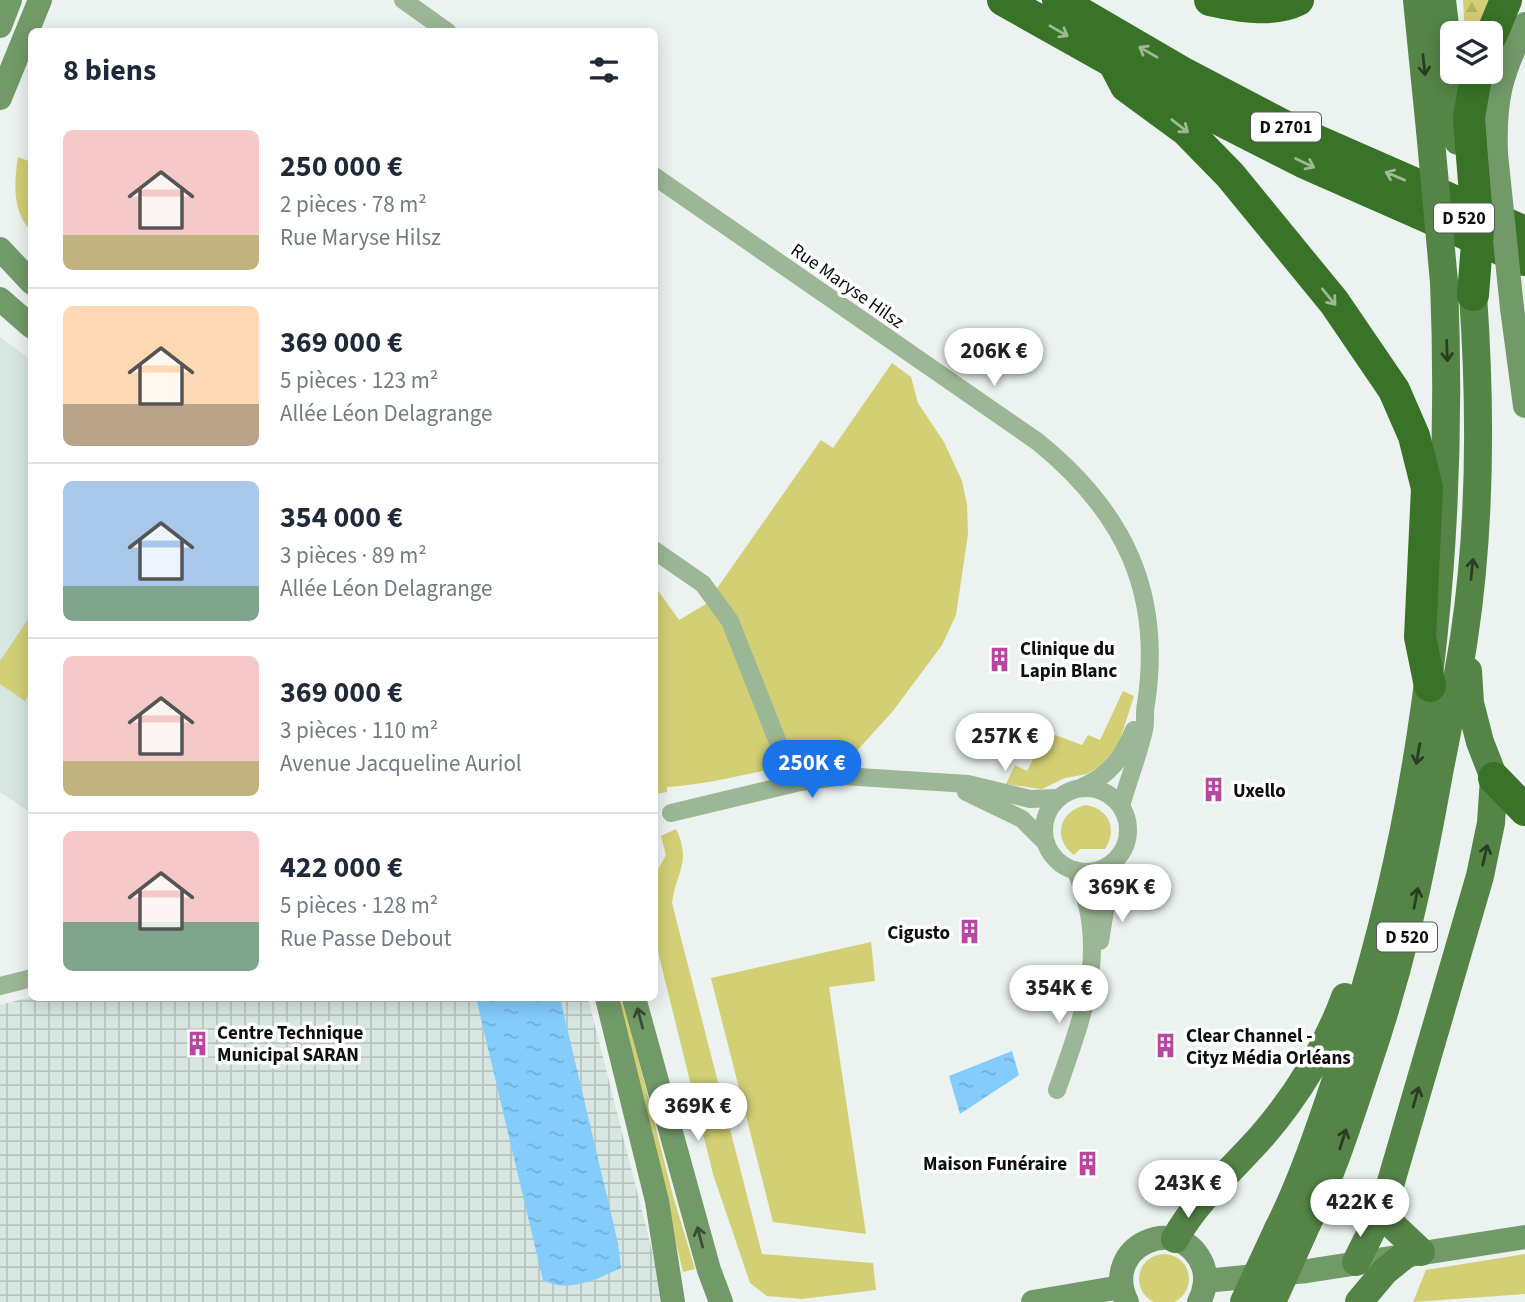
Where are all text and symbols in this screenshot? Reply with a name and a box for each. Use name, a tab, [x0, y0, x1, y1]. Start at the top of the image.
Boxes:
map controls	[1440, 21, 1503, 84]
button: layers	[1440, 21, 1503, 84]
one-way arrow	[1048, 25, 1068, 39]
one-way arrow	[1138, 45, 1158, 59]
text: 8 biens	[63, 49, 156, 92]
icon: filters	[585, 51, 623, 89]
one-way arrow	[1418, 53, 1431, 76]
road number: D 2701	[1251, 112, 1321, 142]
one-way arrow	[1170, 118, 1188, 134]
text: 250 000 €	[280, 145, 403, 188]
one-way arrow	[1294, 156, 1315, 170]
icon: home	[119, 158, 203, 242]
one-way arrow	[1385, 169, 1406, 182]
text: 2 pièces · 78 m²	[280, 188, 427, 221]
road number: D 520	[1434, 204, 1494, 232]
text: Rue Maryse Hilsz	[280, 221, 441, 254]
street label: Rue Maryse Hilsz	[785, 237, 909, 335]
one-way arrow	[1322, 287, 1337, 305]
text: 369 000 €	[280, 321, 403, 364]
pin: 206K €	[937, 328, 1051, 388]
icon: home	[119, 334, 203, 418]
text: 206K €	[960, 334, 1028, 367]
one-way arrow	[1440, 339, 1454, 362]
text: 5 pièces · 123 m²	[280, 364, 438, 397]
text: Allée Léon Delagrange	[280, 397, 493, 430]
text: 354 000 €	[280, 496, 403, 539]
icon: home	[119, 509, 203, 593]
text: 3 pièces · 89 m²	[280, 539, 427, 572]
one-way arrow	[1465, 559, 1478, 581]
text: Allée Léon Delagrange	[280, 572, 493, 605]
place label: Clinique du Lapin Blanc	[1020, 636, 1117, 685]
building icon: Clinique du Lapin Blanc	[986, 645, 1014, 673]
text: 369 000 €	[280, 671, 403, 714]
icon: home	[119, 684, 203, 768]
text: 3 pièces · 110 m²	[280, 714, 438, 747]
pin: 257K €	[948, 714, 1062, 773]
text: 257K €	[971, 719, 1039, 752]
pin: 250K €	[755, 740, 869, 800]
one-way arrow	[1411, 742, 1425, 765]
text: 250K €	[778, 746, 846, 779]
text: Avenue Jacqueline Auriol	[280, 747, 522, 780]
building icon: Uxello	[1199, 776, 1227, 804]
place label: Uxello	[1233, 778, 1286, 805]
one-way arrow	[1478, 844, 1492, 867]
text: 422 000 €	[280, 846, 403, 889]
icon: home	[119, 859, 203, 943]
pin: 369K €	[1065, 864, 1179, 924]
text: 369K €	[1088, 870, 1156, 903]
one-way arrow	[1410, 887, 1424, 910]
text: 5 pièces · 128 m²	[280, 889, 438, 922]
building icon: Cigusto	[956, 918, 984, 946]
place label: Cigusto	[887, 920, 950, 947]
text: Rue Passe Debout	[280, 922, 452, 955]
road number: D 520	[1377, 922, 1437, 952]
pin: 354K €	[1002, 965, 1116, 1025]
text: 354K €	[1025, 971, 1093, 1004]
one-way arrow	[633, 1007, 646, 1029]
place label: Centre Technique Municipal SARAN	[217, 1020, 364, 1069]
place label: Clear Channel - Cityz Média Orléans	[1186, 1023, 1351, 1072]
building icon: Centre Technique Municipal SARAN	[183, 1029, 211, 1057]
building icon: Clear Channel - Cityz Média Orléans	[1152, 1032, 1180, 1060]
pin: 369K €	[641, 1084, 755, 1143]
one-way arrow	[1410, 1087, 1423, 1109]
text: 369K €	[664, 1089, 732, 1122]
one-way arrow	[1338, 1128, 1350, 1150]
building icon: Maison Funéraire	[1073, 1149, 1101, 1177]
place label: Maison Funéraire	[923, 1151, 1067, 1178]
pin: 243K €	[1131, 1160, 1245, 1220]
text: 243K €	[1154, 1166, 1222, 1199]
pin: 422K €	[1303, 1180, 1417, 1239]
text: 422K €	[1326, 1185, 1394, 1218]
one-way arrow	[693, 1226, 706, 1249]

